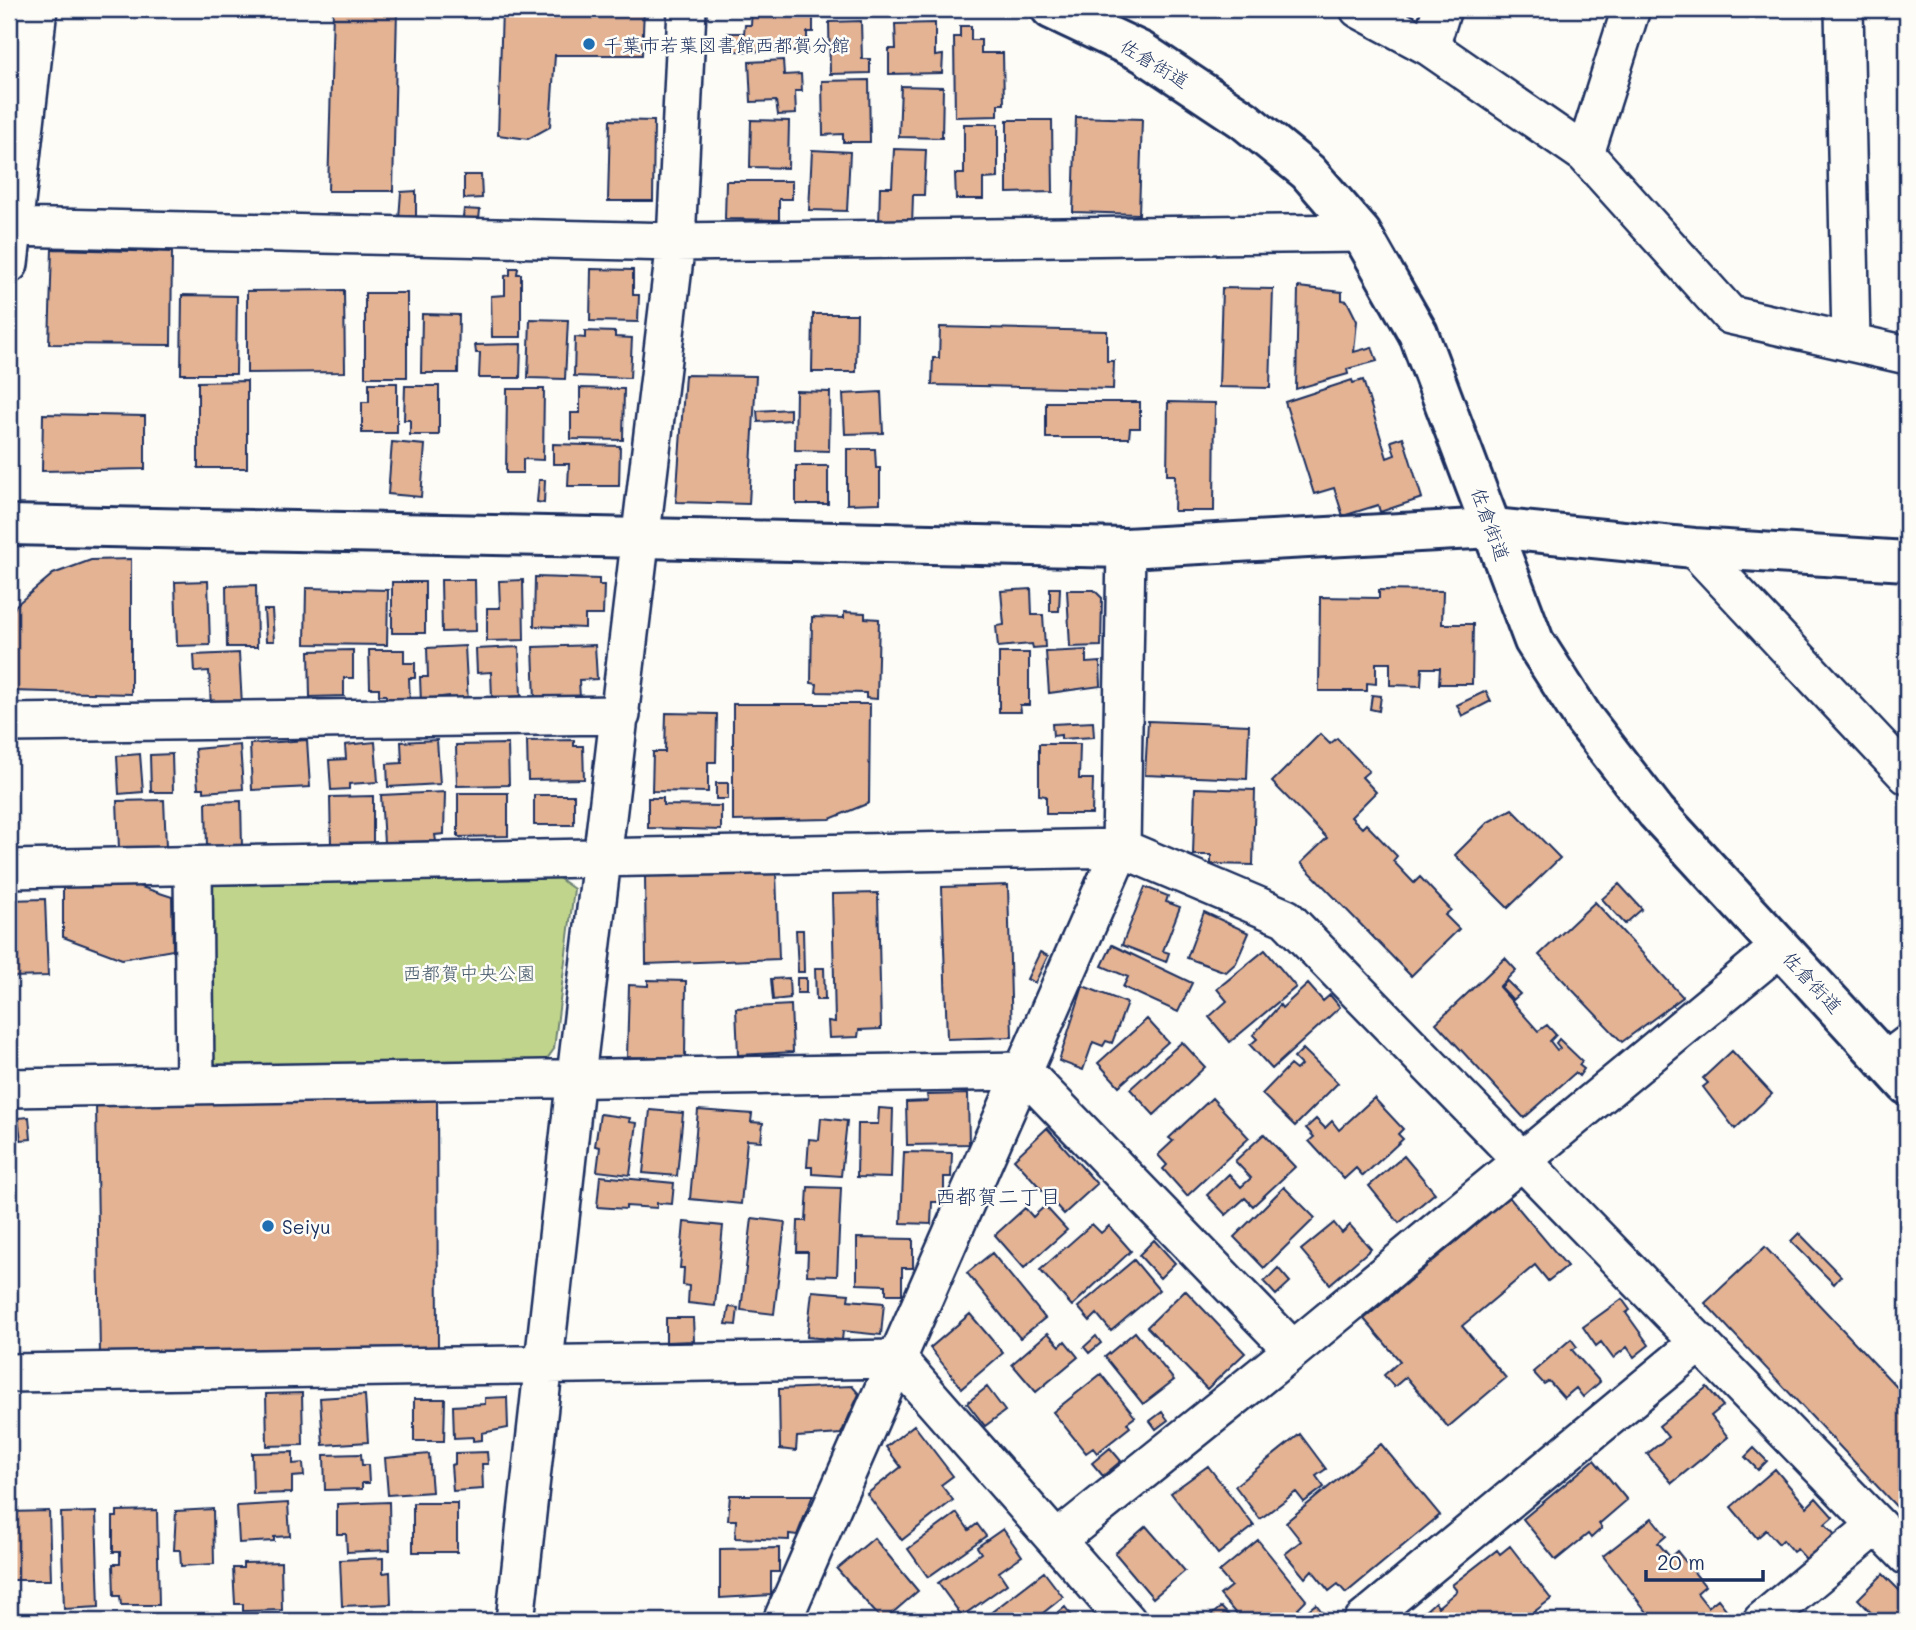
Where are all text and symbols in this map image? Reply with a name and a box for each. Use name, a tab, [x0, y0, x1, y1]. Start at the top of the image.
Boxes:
place label: 千葉市若葉図書館西都賀分館	[603, 32, 850, 57]
street label: 佐倉街道	[1116, 33, 1194, 93]
marker: 千葉市若葉図書館西都賀分館	[581, 36, 597, 52]
street label: 佐倉街道	[1466, 484, 1516, 564]
street label: 佐倉街道	[1778, 946, 1848, 1018]
park label: 西都賀中央公園	[402, 960, 536, 985]
district label: 西都賀二丁目	[935, 1182, 1061, 1209]
place label: Seiyu	[282, 1214, 331, 1239]
marker: Seiyu	[260, 1218, 276, 1234]
scale bar	[1646, 1539, 1764, 1583]
text: 20 m	[1657, 1548, 1705, 1575]

